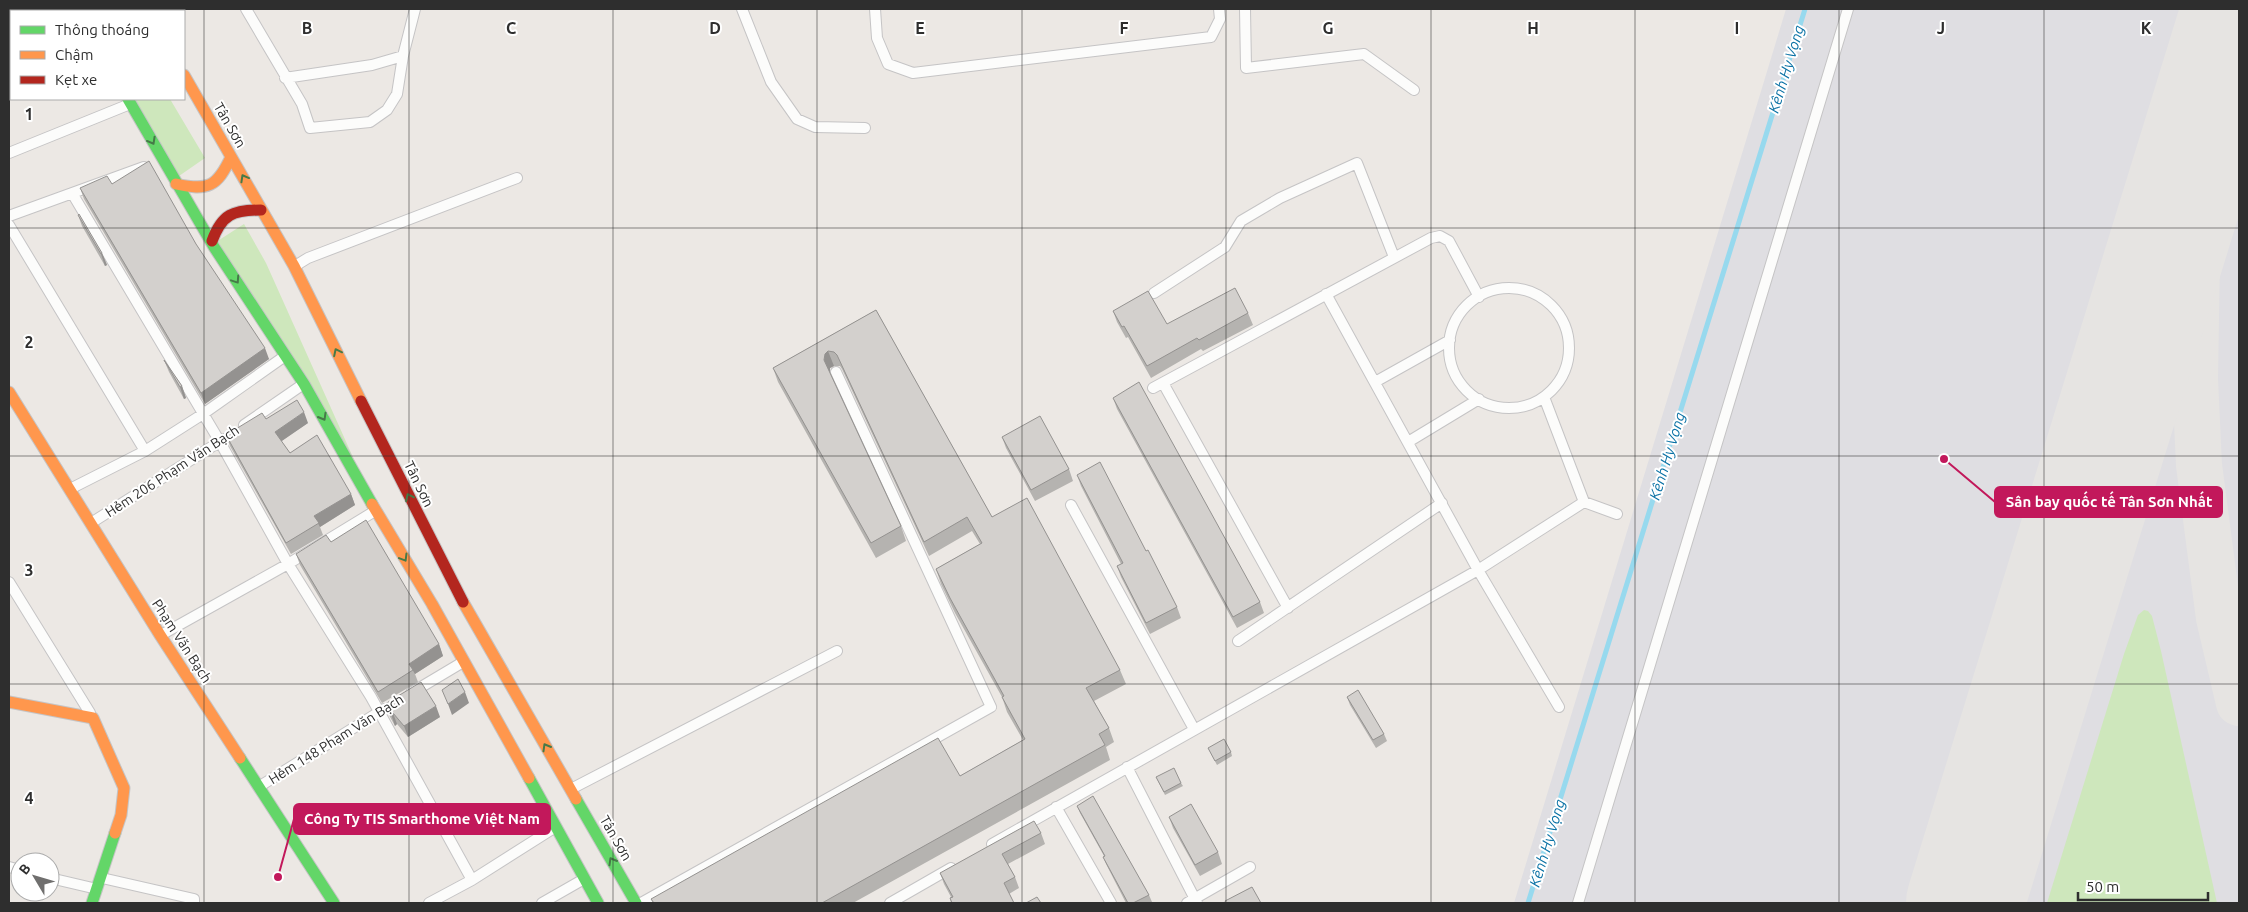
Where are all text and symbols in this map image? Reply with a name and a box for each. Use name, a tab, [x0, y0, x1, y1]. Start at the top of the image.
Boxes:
legend	[10, 10, 185, 100]
text: B	[302, 19, 312, 37]
text: C	[506, 19, 516, 37]
text: D	[709, 19, 721, 37]
text: E	[915, 19, 925, 37]
text: F	[1120, 19, 1129, 37]
text: G	[1322, 19, 1334, 37]
text: H	[1527, 19, 1539, 37]
text: I	[1735, 19, 1739, 37]
text: J	[1937, 19, 1945, 37]
text: K	[2141, 19, 2152, 37]
text: Thông thoáng	[55, 21, 149, 38]
water label: Kênh Hy Vọng	[1765, 23, 1807, 115]
text: Chậm	[55, 46, 93, 63]
text: Kẹt xe	[55, 71, 97, 88]
street label: Tân Sơn	[211, 100, 249, 150]
text: 1	[24, 105, 34, 123]
one-way arrow	[146, 136, 156, 145]
one-way arrow	[240, 175, 250, 184]
one-way arrow	[230, 274, 239, 284]
text: 2	[24, 333, 34, 351]
one-way arrow	[333, 348, 343, 357]
water label: Kênh Hy Vọng	[1646, 410, 1688, 502]
one-way arrow	[316, 412, 326, 421]
street label: Hẻm 206 Phạm Văn Bạch	[102, 422, 242, 520]
street label: Tân Sơn	[401, 458, 437, 510]
callout: Sân bay quốc tế Tân Sơn Nhất	[1995, 487, 2222, 517]
text: Sân bay quốc tế Tân Sơn Nhất	[2006, 491, 2213, 510]
one-way arrow	[405, 494, 415, 503]
one-way arrow	[398, 553, 408, 562]
text: 3	[24, 561, 34, 579]
street label: Phạm Văn Bạch	[149, 596, 215, 686]
street label: Hẻm 148 Phạm Văn Bạch	[266, 691, 406, 787]
one-way arrow	[542, 744, 552, 753]
text: 4	[24, 789, 34, 807]
water label: Kênh Hy Vọng	[1526, 797, 1568, 889]
callout: Công Ty TIS Smarthome Việt Nam	[294, 804, 550, 834]
text: Công Ty TIS Smarthome Việt Nam	[304, 810, 540, 827]
street label: Tân Sơn	[597, 813, 635, 863]
north arrow	[10, 852, 60, 902]
one-way arrow	[608, 857, 618, 866]
text: B	[16, 860, 34, 878]
scale bar	[2078, 870, 2208, 902]
text: 50 m	[2086, 878, 2119, 895]

